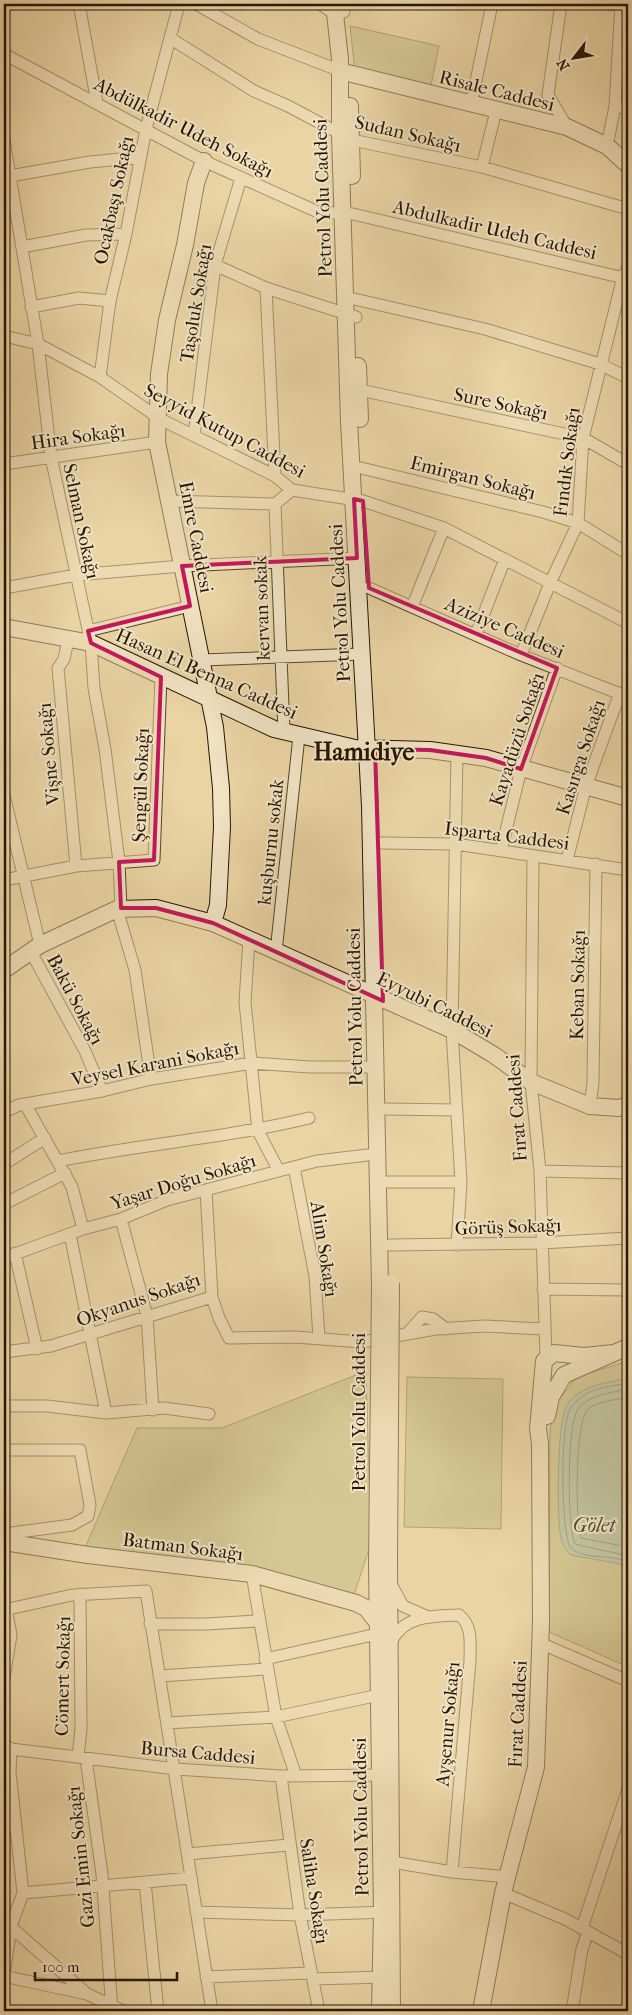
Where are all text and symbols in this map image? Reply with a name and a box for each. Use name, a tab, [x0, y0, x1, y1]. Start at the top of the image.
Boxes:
north arrow	[550, 32, 600, 82]
text: N	[553, 55, 573, 73]
street label: Risale Caddesi	[437, 66, 557, 116]
street label: Abdülkadir Udeh Sokağı	[89, 73, 277, 183]
street label: Sudan Sokağı	[353, 111, 463, 157]
street label: Petrol Yolu Caddesi	[309, 118, 337, 278]
street label: Ocakbaşı Sokağı	[90, 133, 138, 267]
street label: Abdulkadir Udeh Caddesi	[390, 196, 599, 264]
street label: Taşoluk Sokağı	[176, 242, 216, 364]
street label: Seyyid Kutup Caddesi	[140, 379, 309, 483]
street label: Sure Sokağı	[452, 383, 550, 425]
street label: Fındık Sokağı	[549, 406, 585, 518]
street label: Hira Sokağı	[29, 419, 127, 455]
street label: Emirgan Sokağı	[408, 452, 538, 504]
street label: Selman Sokağı	[58, 461, 104, 581]
street label: Emre Caddesi	[174, 480, 218, 595]
street label: Petrol Yolu Caddesi	[325, 523, 355, 683]
street label: kervan sokak	[249, 555, 275, 661]
street label: Aziziye Caddesi	[441, 592, 568, 663]
street label: Hasan El Benna Caddesi	[112, 624, 301, 724]
street label: Kayadüzü Sokağı	[485, 669, 549, 809]
street label: Kasırga Sokağı	[552, 696, 610, 818]
street label: Vişne Sokağı	[34, 701, 65, 807]
street label: Şengül Sokağı	[128, 727, 154, 843]
district label: Hamidiye	[314, 738, 415, 766]
street label: kuşburnu sokak	[253, 778, 289, 906]
street label: Isparta Caddesi	[443, 817, 571, 855]
street label: Petrol Yolu Caddesi	[343, 927, 367, 1087]
street label: Keban Sokağı	[566, 929, 590, 1040]
street label: Bakü Sokağı	[42, 950, 108, 1049]
street label: Eyyubi Caddesi	[373, 967, 496, 1043]
street label: Veysel Karani Sokağı	[69, 1037, 241, 1091]
street label: Fırat Caddesi	[502, 1053, 532, 1162]
street label: Yaşar Doğu Sokağı	[107, 1149, 259, 1215]
street label: Alim Sokağı	[305, 1199, 342, 1299]
street label: Görüş Sokağı	[454, 1214, 562, 1240]
street label: Okyanus Sokağı	[73, 1268, 204, 1331]
street label: Petrol Yolu Caddesi	[348, 1332, 370, 1491]
water label: Gölet	[573, 1514, 617, 1537]
street label: Batman Sokağı	[121, 1529, 245, 1565]
street label: Cömert Sokağı	[51, 1615, 75, 1736]
street label: Fırat Caddesi	[504, 1659, 532, 1768]
street label: Ayşenur Sokağı	[431, 1660, 464, 1788]
street label: Bursa Caddesi	[139, 1737, 257, 1769]
street label: Petrol Yolu Caddesi	[349, 1737, 373, 1897]
street label: Gazi Emin Sokağı	[63, 1785, 99, 1929]
street label: Saliha Sokağı	[295, 1837, 333, 1946]
scale bar	[35, 1950, 178, 1982]
text: 100 m	[42, 1958, 80, 1976]

